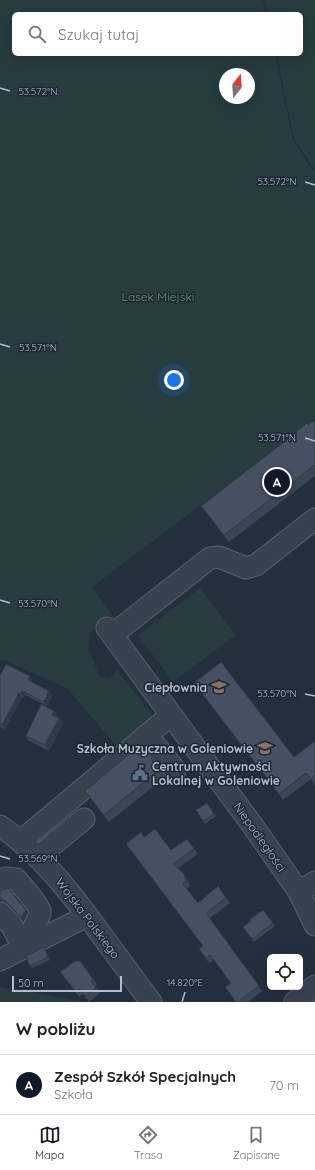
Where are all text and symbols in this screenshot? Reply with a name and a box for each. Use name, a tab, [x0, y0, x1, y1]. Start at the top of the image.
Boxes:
search box	[12, 12, 303, 56]
icon: search	[26, 23, 48, 45]
text: Szukaj tutaj	[58, 25, 139, 44]
north arrow	[219, 68, 255, 104]
text: 53.572°N	[18, 85, 58, 98]
text: 53.572°N	[257, 175, 297, 188]
park label: Lasek Miejski	[122, 289, 194, 304]
text: 53.571°N	[19, 341, 57, 354]
your location	[164, 370, 184, 390]
text: 53.571°N	[258, 431, 296, 444]
pin: A	[264, 467, 290, 497]
text: 53.570°N	[18, 597, 58, 610]
school or university icon: Ciepłownia	[210, 678, 228, 696]
place label: Ciepłownia	[145, 680, 207, 695]
text: 53.570°N	[257, 687, 297, 700]
school or university icon: Szkoła Muzyczna w Goleniowie	[256, 739, 274, 757]
place label: Szkoła Muzyczna w Goleniowie	[77, 741, 253, 756]
place label: Centrum Aktywności Lokalnej w Goleniowie	[152, 759, 280, 788]
public building icon: Centrum Aktywności Lokalnej w Goleniowie	[131, 764, 149, 782]
street label: Niepodległości	[231, 799, 289, 875]
text: 53.569°N	[18, 852, 58, 865]
street label: Wojska Polskiego	[53, 875, 123, 961]
map controls	[267, 954, 303, 990]
button: locate	[267, 954, 303, 990]
scale bar	[12, 974, 122, 993]
text: 50 m	[18, 976, 44, 990]
text: 14.820°E	[167, 976, 204, 989]
text: W pobliżu	[16, 1018, 96, 1039]
text: Zespół Szkół Specjalnych	[54, 1067, 236, 1086]
text: A	[25, 1077, 33, 1093]
text: 70 m	[269, 1077, 299, 1093]
text: Szkoła	[54, 1086, 93, 1102]
tab: Mapa	[35, 1124, 64, 1162]
tab: Trasa	[134, 1124, 163, 1162]
tab: Zapisane	[233, 1124, 280, 1162]

